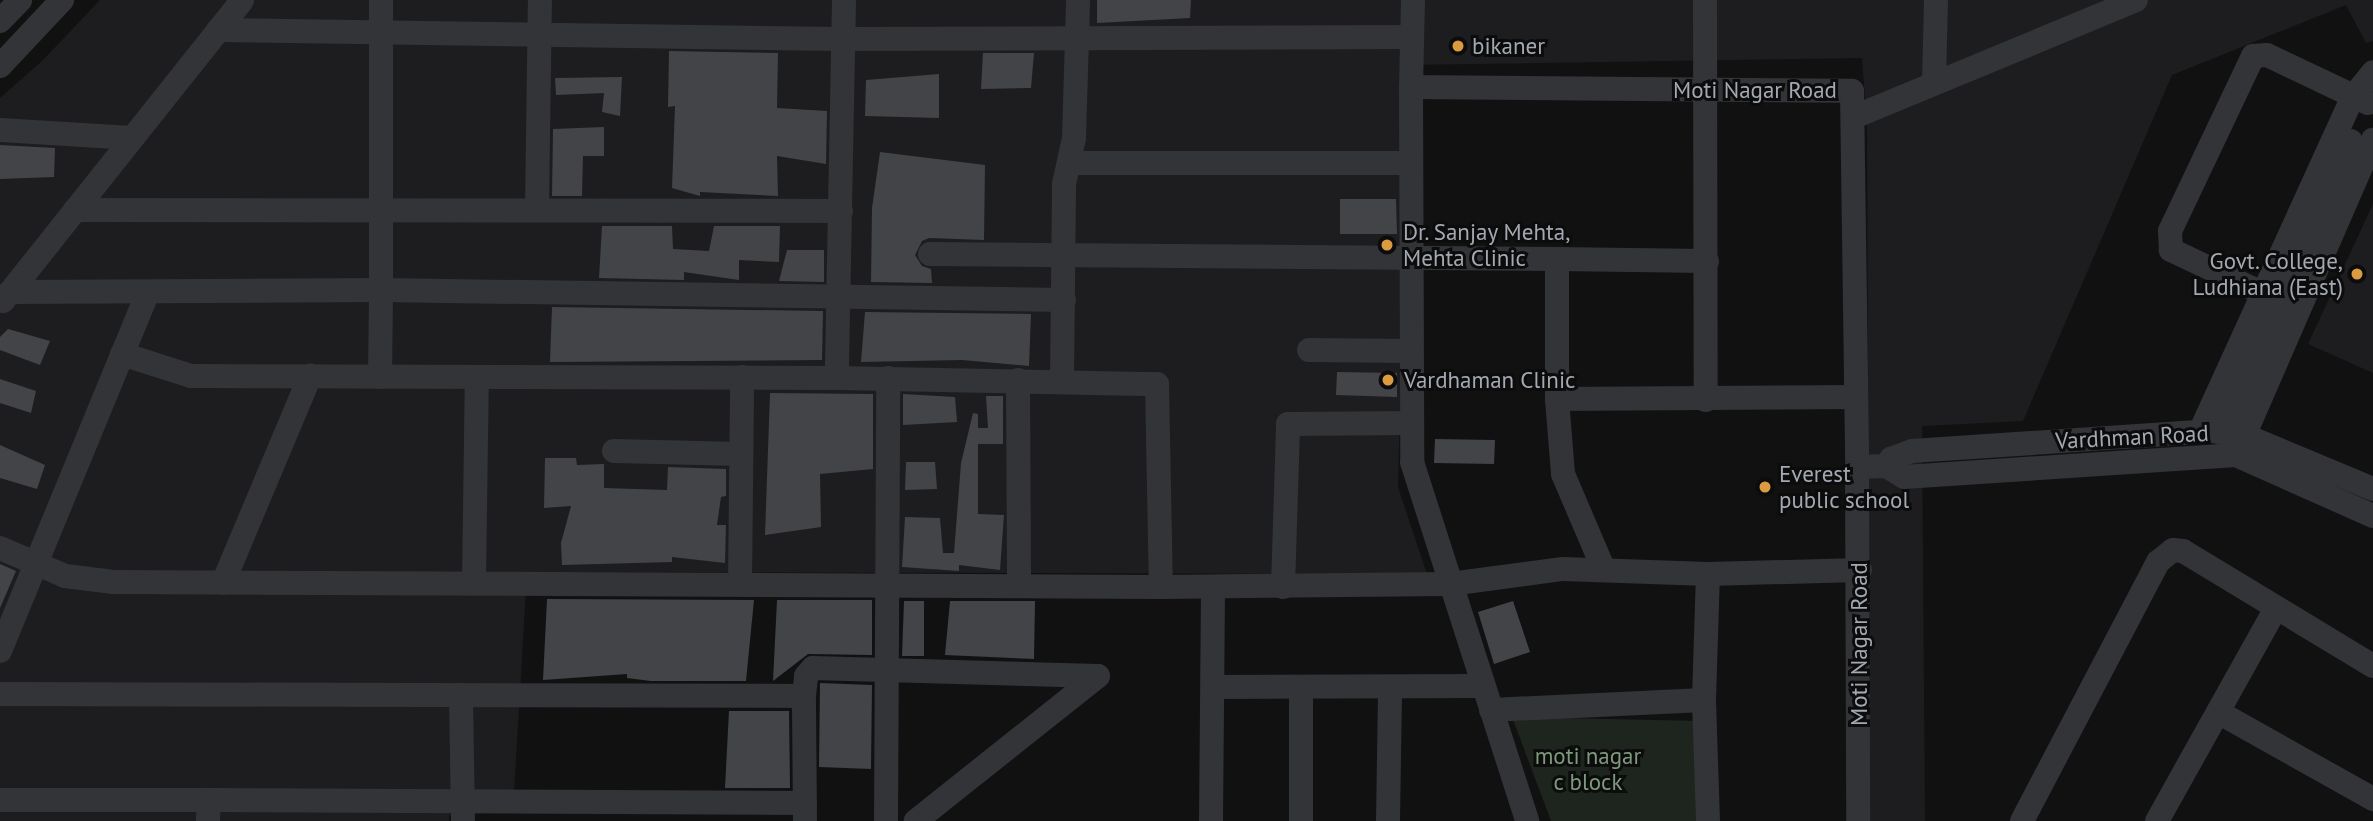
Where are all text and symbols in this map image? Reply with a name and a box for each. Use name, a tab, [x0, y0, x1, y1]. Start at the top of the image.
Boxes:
place label: bikaner	[1472, 32, 1545, 60]
marker: bikaner	[1450, 38, 1466, 54]
street label: Moti Nagar Road	[1673, 76, 1837, 104]
place label: Dr. Sanjay Mehta, Mehta Clinic	[1403, 218, 1573, 272]
marker: Dr. Sanjay Mehta, Mehta Clinic	[1377, 235, 1397, 255]
place label: Govt. College, Ludhiana (East)	[2192, 247, 2343, 301]
marker: Govt. College, Ludhiana (East)	[2349, 266, 2365, 282]
place label: Vardhaman Clinic	[1404, 366, 1575, 394]
marker: Vardhaman Clinic	[1378, 370, 1398, 390]
street label: Vardhman Road	[2055, 419, 2209, 455]
place label: Everest public school	[1779, 460, 1910, 514]
marker: Everest public school	[1757, 479, 1773, 495]
street label: Moti Nagar Road	[1845, 562, 1873, 726]
park label: moti nagar c block	[1535, 742, 1641, 796]

